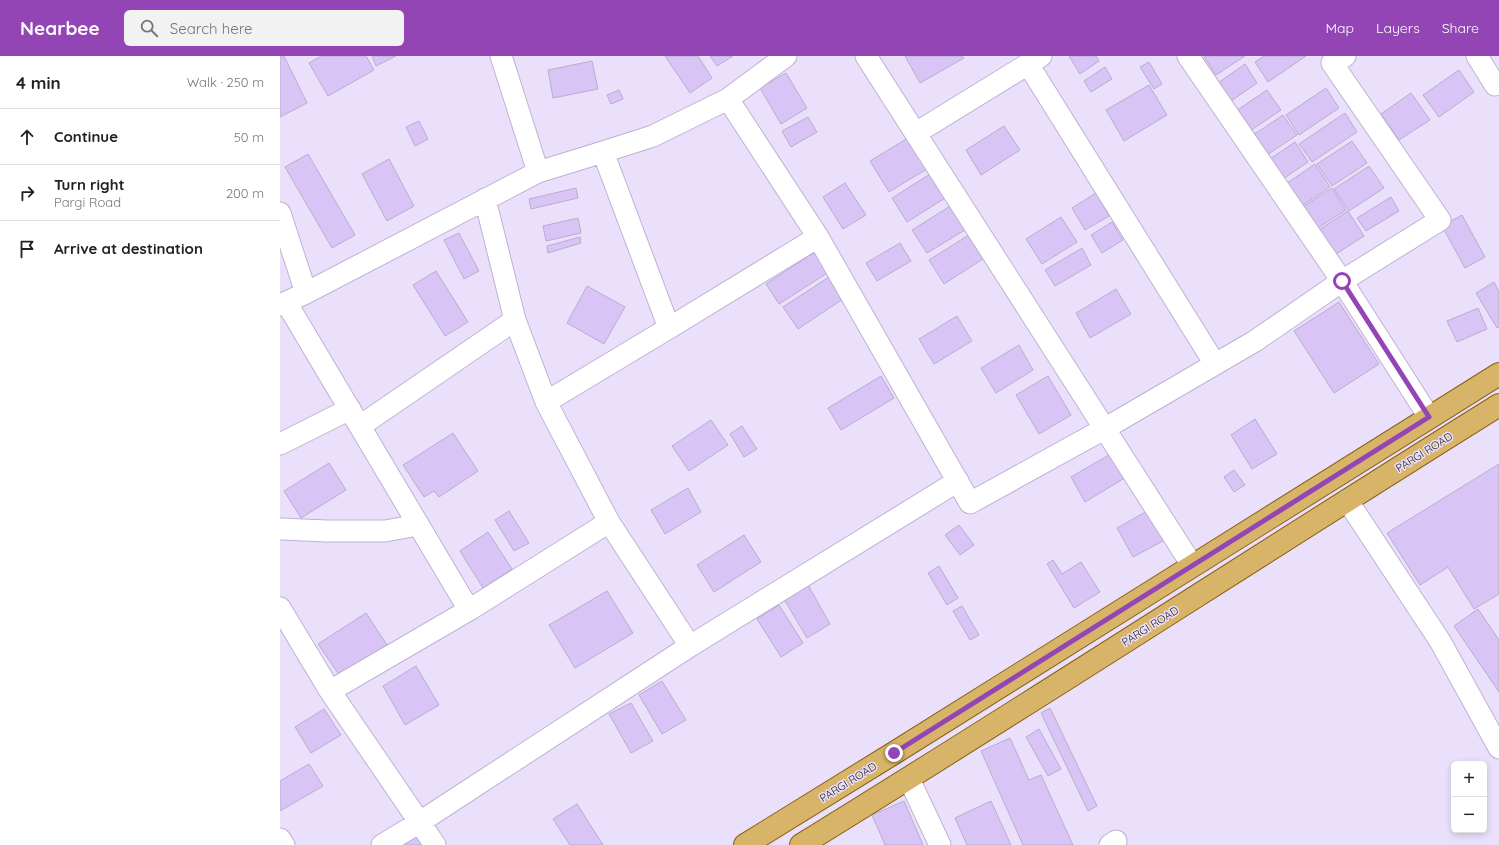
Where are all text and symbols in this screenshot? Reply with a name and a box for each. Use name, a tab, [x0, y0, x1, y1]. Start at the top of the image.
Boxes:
search box	[124, 10, 404, 46]
text: Nearbee	[20, 16, 100, 40]
icon: search	[138, 17, 160, 39]
text: Search here	[170, 19, 253, 38]
text: Map	[1325, 19, 1354, 37]
text: Layers	[1376, 19, 1420, 37]
text: Share	[1442, 19, 1479, 37]
text: 4 min	[16, 72, 61, 93]
text: Walk · 250 m	[187, 74, 264, 90]
icon: ahead	[16, 126, 38, 148]
text: Continue	[54, 127, 118, 146]
text: 50 m	[234, 129, 264, 145]
text: Turn right	[54, 175, 125, 194]
icon: right	[16, 182, 38, 204]
text: 200 m	[226, 185, 264, 201]
text: Pargi Road	[54, 194, 121, 210]
icon: arrive	[16, 238, 38, 260]
text: Arrive at destination	[54, 239, 203, 258]
route start	[1333, 272, 1351, 290]
street label: PARGI ROAD	[1393, 429, 1455, 475]
street label: PARGI ROAD	[1119, 603, 1181, 649]
route end	[885, 744, 903, 762]
street label: PARGI ROAD	[817, 759, 879, 805]
map controls	[1451, 761, 1487, 833]
button: +	[1451, 761, 1487, 797]
button: −	[1451, 797, 1487, 833]

